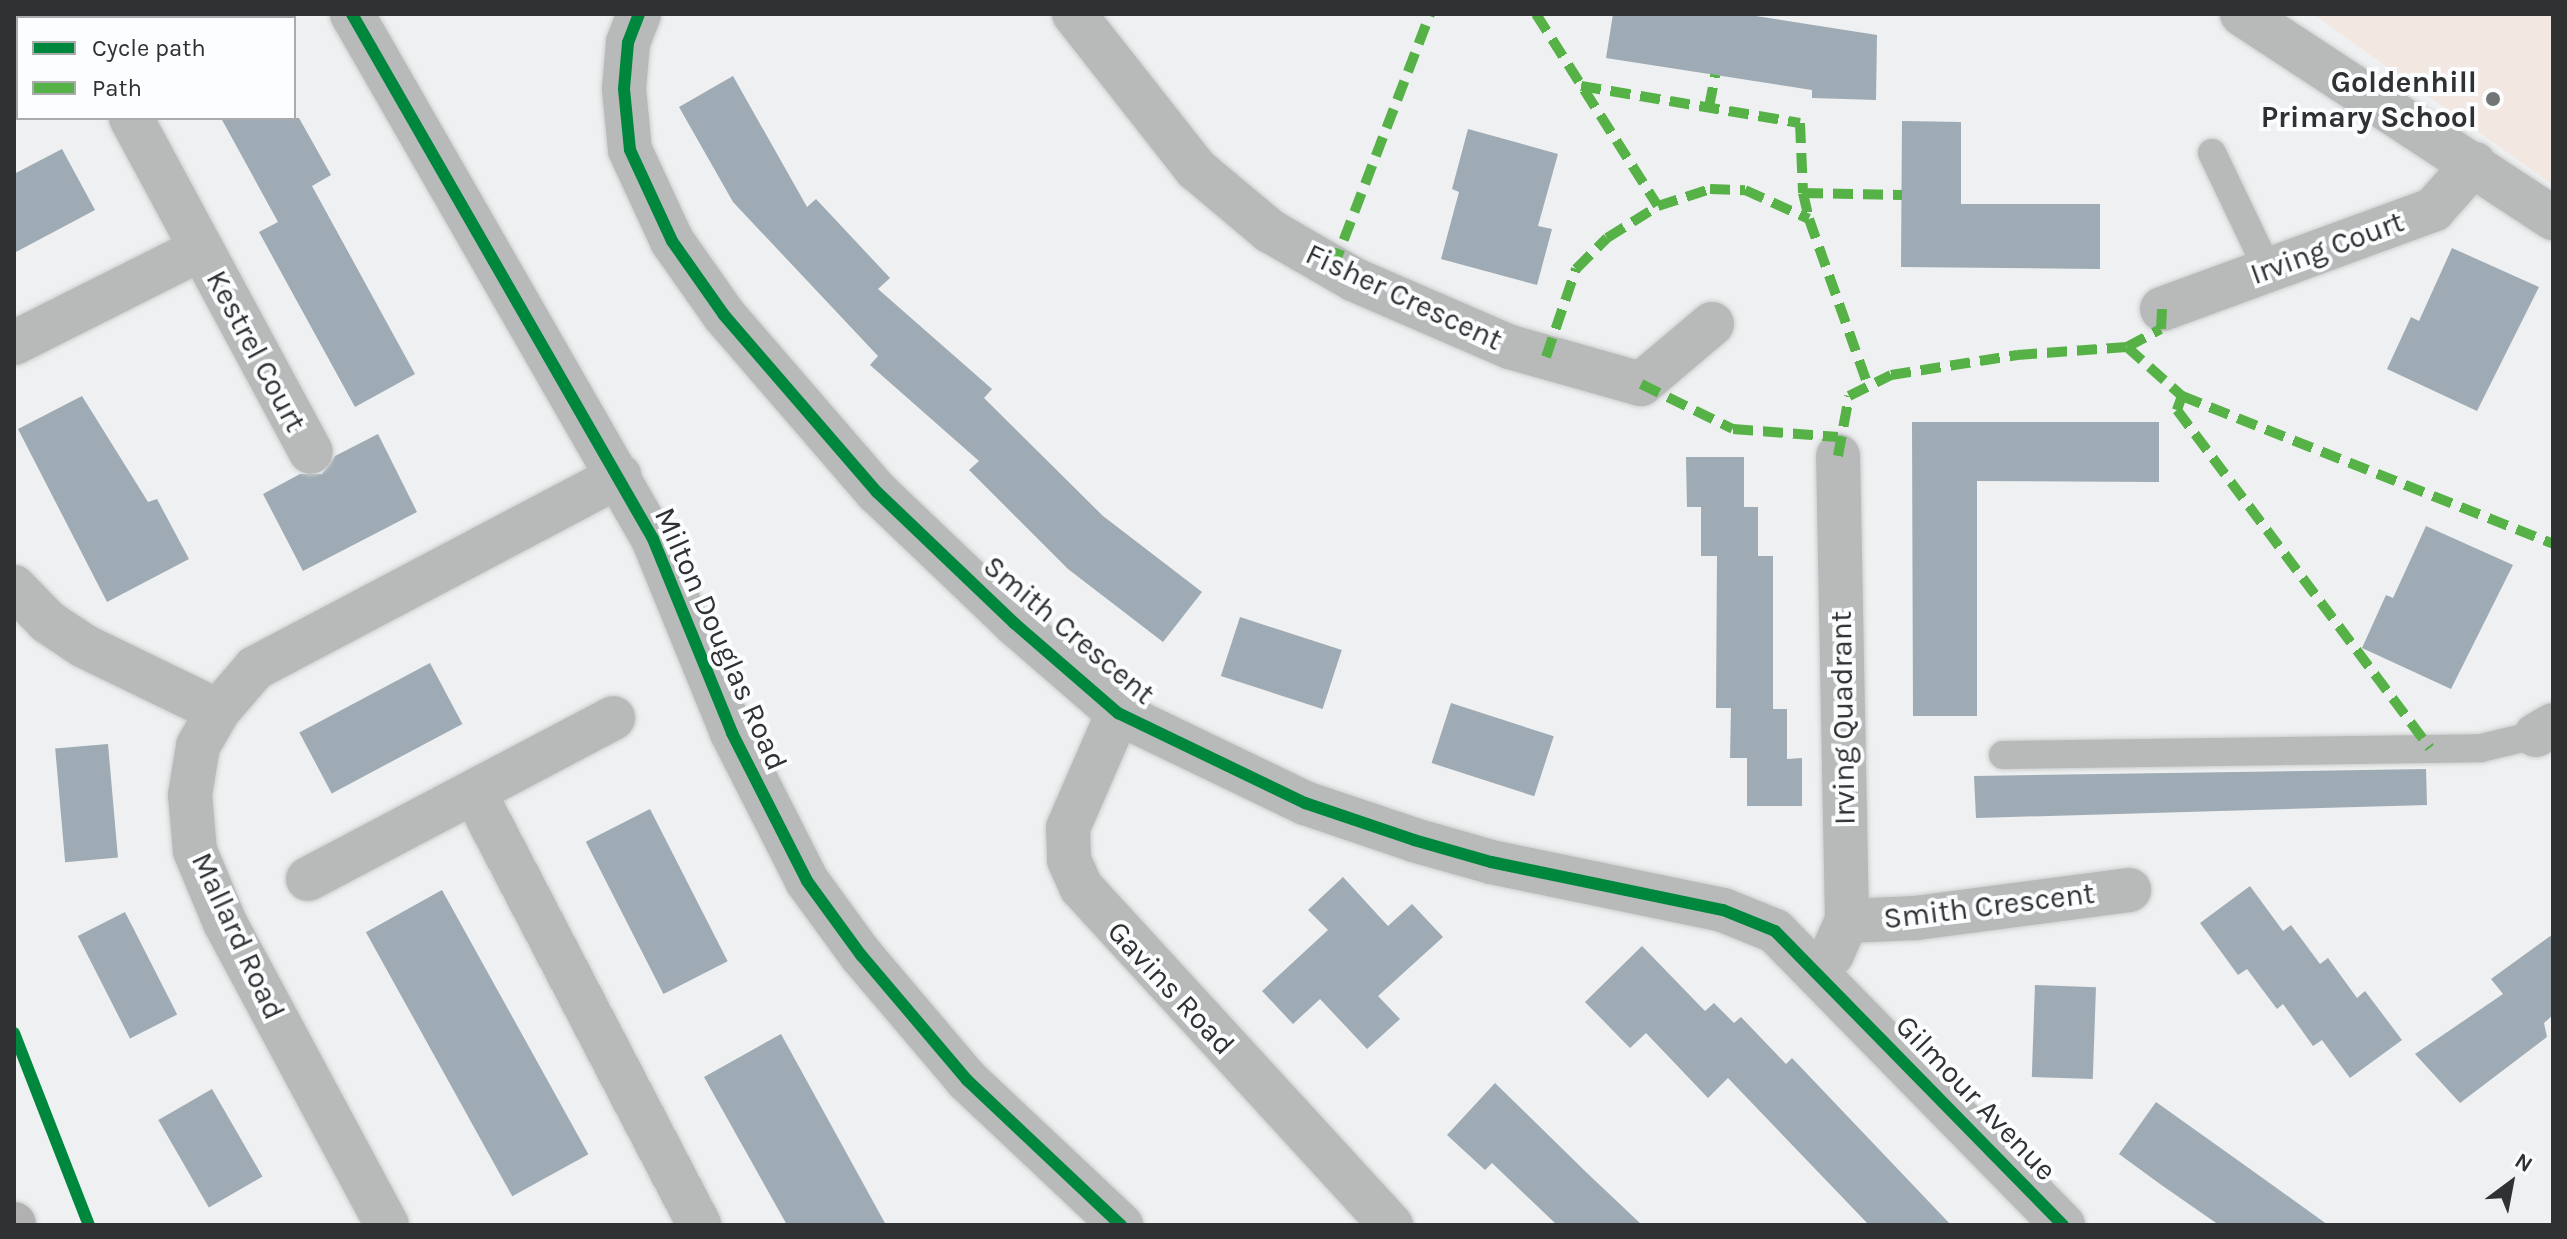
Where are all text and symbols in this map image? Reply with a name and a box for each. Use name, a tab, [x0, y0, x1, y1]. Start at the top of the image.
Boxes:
legend	[16, 16, 296, 120]
text: Cycle path	[92, 34, 206, 62]
place label: Goldenhill Primary School	[2261, 64, 2477, 134]
text: Path	[92, 74, 142, 102]
marker: Goldenhill Primary School	[2484, 90, 2502, 108]
street label: Irving Court	[2245, 204, 2409, 292]
street label: Fisher Crescent	[1300, 236, 1508, 358]
street label: Kestrel Court	[198, 264, 314, 438]
street label: Milton Douglas Road	[647, 502, 795, 776]
street label: Smith Crescent	[976, 548, 1162, 712]
street label: Irving Quadrant	[1823, 611, 1863, 825]
street label: Mallard Road	[184, 847, 292, 1025]
street label: Smith Crescent	[1881, 875, 2097, 937]
street label: Gavins Road	[1100, 914, 1242, 1062]
street label: Gilmour Avenue	[1888, 1008, 2064, 1188]
north arrow	[2471, 1143, 2551, 1223]
text: N	[2510, 1147, 2537, 1178]

